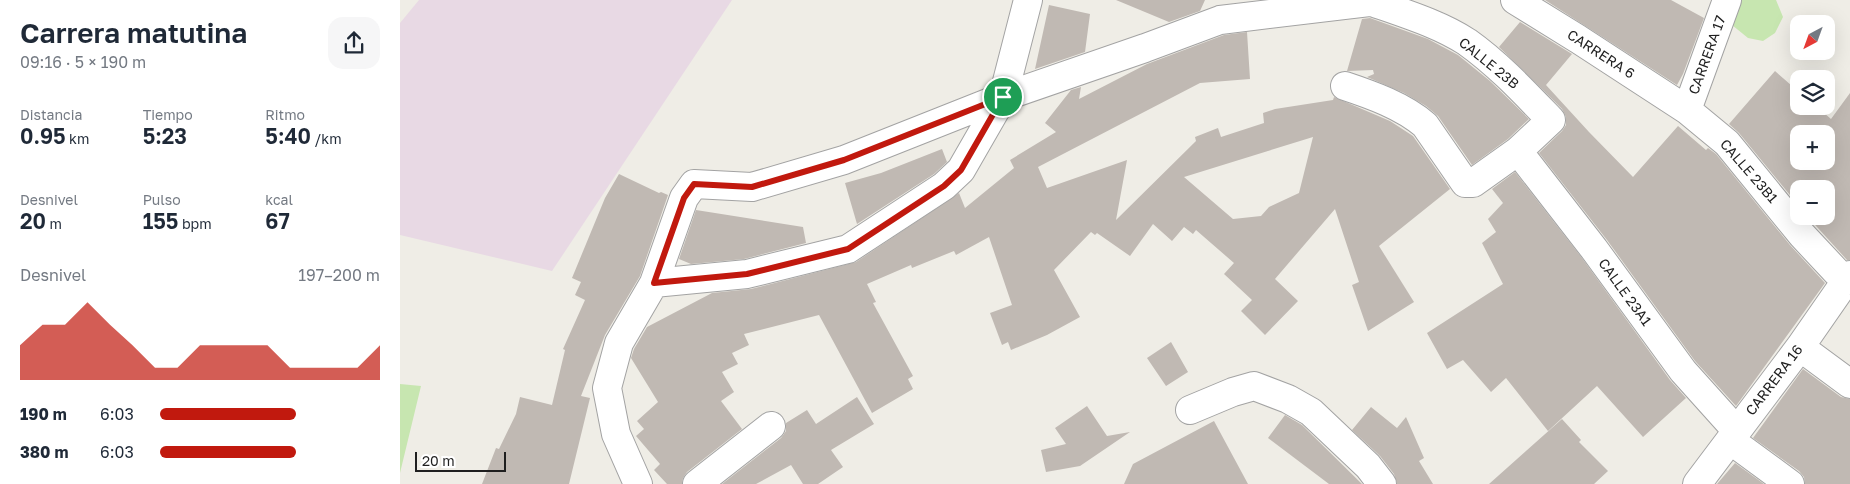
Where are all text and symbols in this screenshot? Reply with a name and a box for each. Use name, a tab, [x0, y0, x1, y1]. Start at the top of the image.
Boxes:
street label: CARRERA 17	[1684, 13, 1729, 97]
north arrow	[1790, 15, 1835, 60]
map controls	[1790, 15, 1835, 225]
text: Carrera matutina	[20, 16, 247, 49]
button: share	[328, 17, 380, 69]
street label: CARRERA 6	[1564, 25, 1638, 82]
street label: CALLE 23B	[1456, 33, 1523, 92]
text: 09:16 · 5 × 190 m	[20, 52, 146, 72]
button: layers	[1790, 70, 1835, 115]
pin	[982, 76, 1024, 118]
icon: arrive	[989, 83, 1017, 111]
text: Distancia	[20, 106, 82, 123]
text: Tiempo	[143, 106, 193, 123]
text: Ritmo	[265, 106, 305, 123]
text: 0.95	[20, 123, 66, 149]
text: 5:23	[143, 123, 187, 149]
text: 5:40	[265, 123, 311, 149]
button: +	[1790, 125, 1835, 170]
text: km	[66, 130, 89, 147]
text: /km	[311, 130, 342, 147]
street label: CALLE 23B1	[1717, 135, 1782, 206]
button: −	[1790, 180, 1835, 225]
text: Desnivel	[20, 191, 78, 208]
text: Pulso	[143, 191, 181, 208]
text: kcal	[265, 191, 293, 208]
text: 20	[20, 208, 46, 234]
text: 155	[143, 208, 178, 234]
text: 67	[265, 208, 290, 234]
text: m	[46, 215, 62, 232]
text: bpm	[178, 215, 212, 232]
street label: CALLE 23A1	[1595, 255, 1656, 329]
text: Desnivel	[20, 265, 86, 285]
text: 197–200 m	[298, 265, 380, 285]
street label: CARRERA 16	[1742, 341, 1806, 418]
text: 190 m	[20, 404, 67, 424]
text: 6:03	[100, 404, 134, 424]
text: 380 m	[20, 442, 68, 462]
text: 6:03	[100, 442, 134, 462]
scale bar	[415, 449, 506, 472]
text: 20 m	[422, 452, 455, 469]

